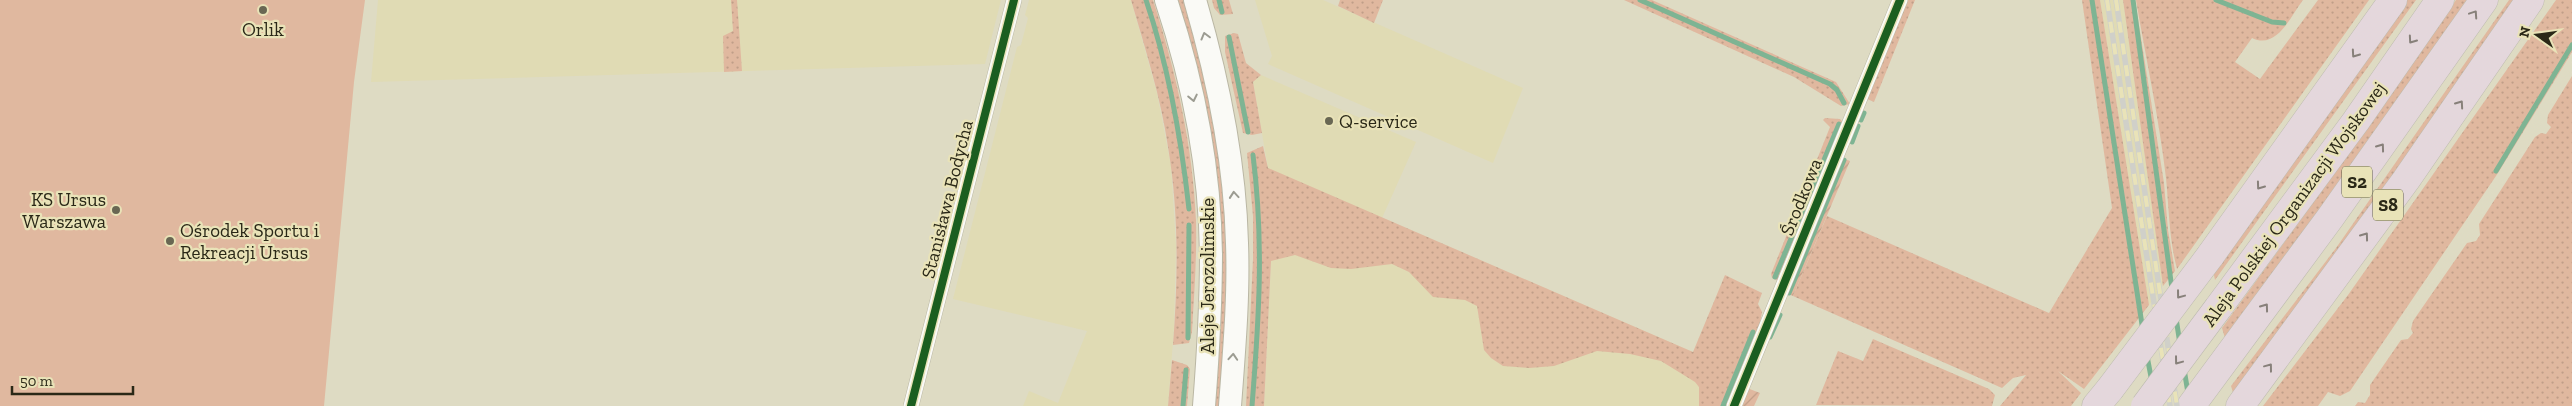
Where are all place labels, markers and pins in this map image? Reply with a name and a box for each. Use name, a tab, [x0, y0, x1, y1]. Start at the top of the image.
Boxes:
marker: Orlik	[257, 4, 269, 16]
place label: Orlik	[242, 18, 284, 41]
place label: Q-service	[1339, 110, 1418, 133]
marker: Q-service	[1323, 115, 1335, 127]
place label: KS Ursus Warszawa	[22, 188, 106, 233]
marker: KS Ursus Warszawa	[110, 204, 122, 216]
place label: Ośrodek Sportu i Rekreacji Ursus	[180, 219, 319, 264]
marker: Ośrodek Sportu i Rekreacji Ursus	[164, 235, 176, 247]

